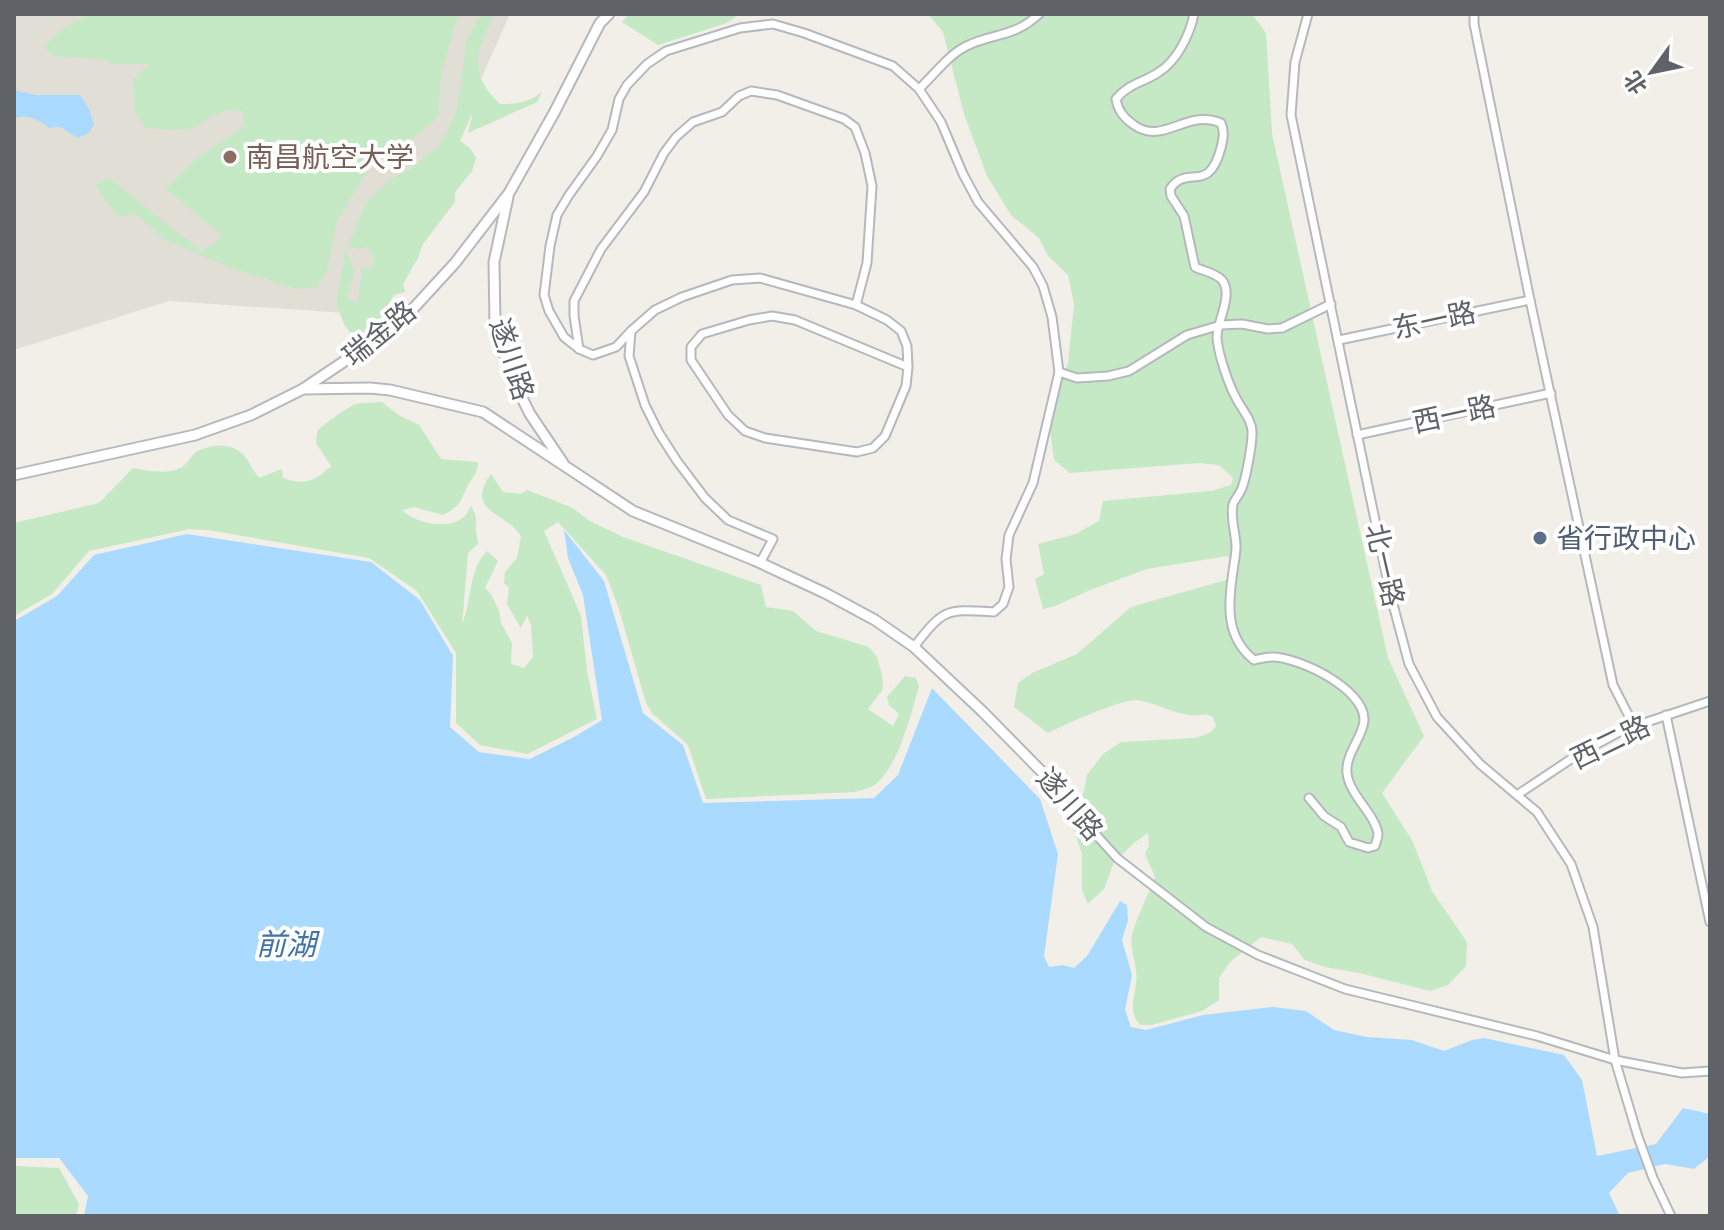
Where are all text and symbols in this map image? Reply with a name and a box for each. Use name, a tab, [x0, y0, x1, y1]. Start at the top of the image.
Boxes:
north arrow	[1612, 32, 1692, 112]
text: 北	[1617, 65, 1654, 100]
place label: 南昌航空大学	[246, 138, 414, 176]
marker: 南昌航空大学	[221, 148, 239, 166]
street label: 瑞金路	[334, 292, 424, 374]
street label: 东一路	[1389, 293, 1479, 347]
street label: 遂川路	[481, 313, 543, 405]
street label: 西一路	[1409, 387, 1499, 441]
place label: 省行政中心	[1556, 519, 1696, 557]
street label: 北一路	[1357, 520, 1413, 610]
marker: 省行政中心	[1531, 529, 1549, 547]
street label: 西二路	[1564, 707, 1656, 777]
street label: 遂川路	[1028, 760, 1112, 848]
water label: 前湖	[256, 924, 320, 964]

